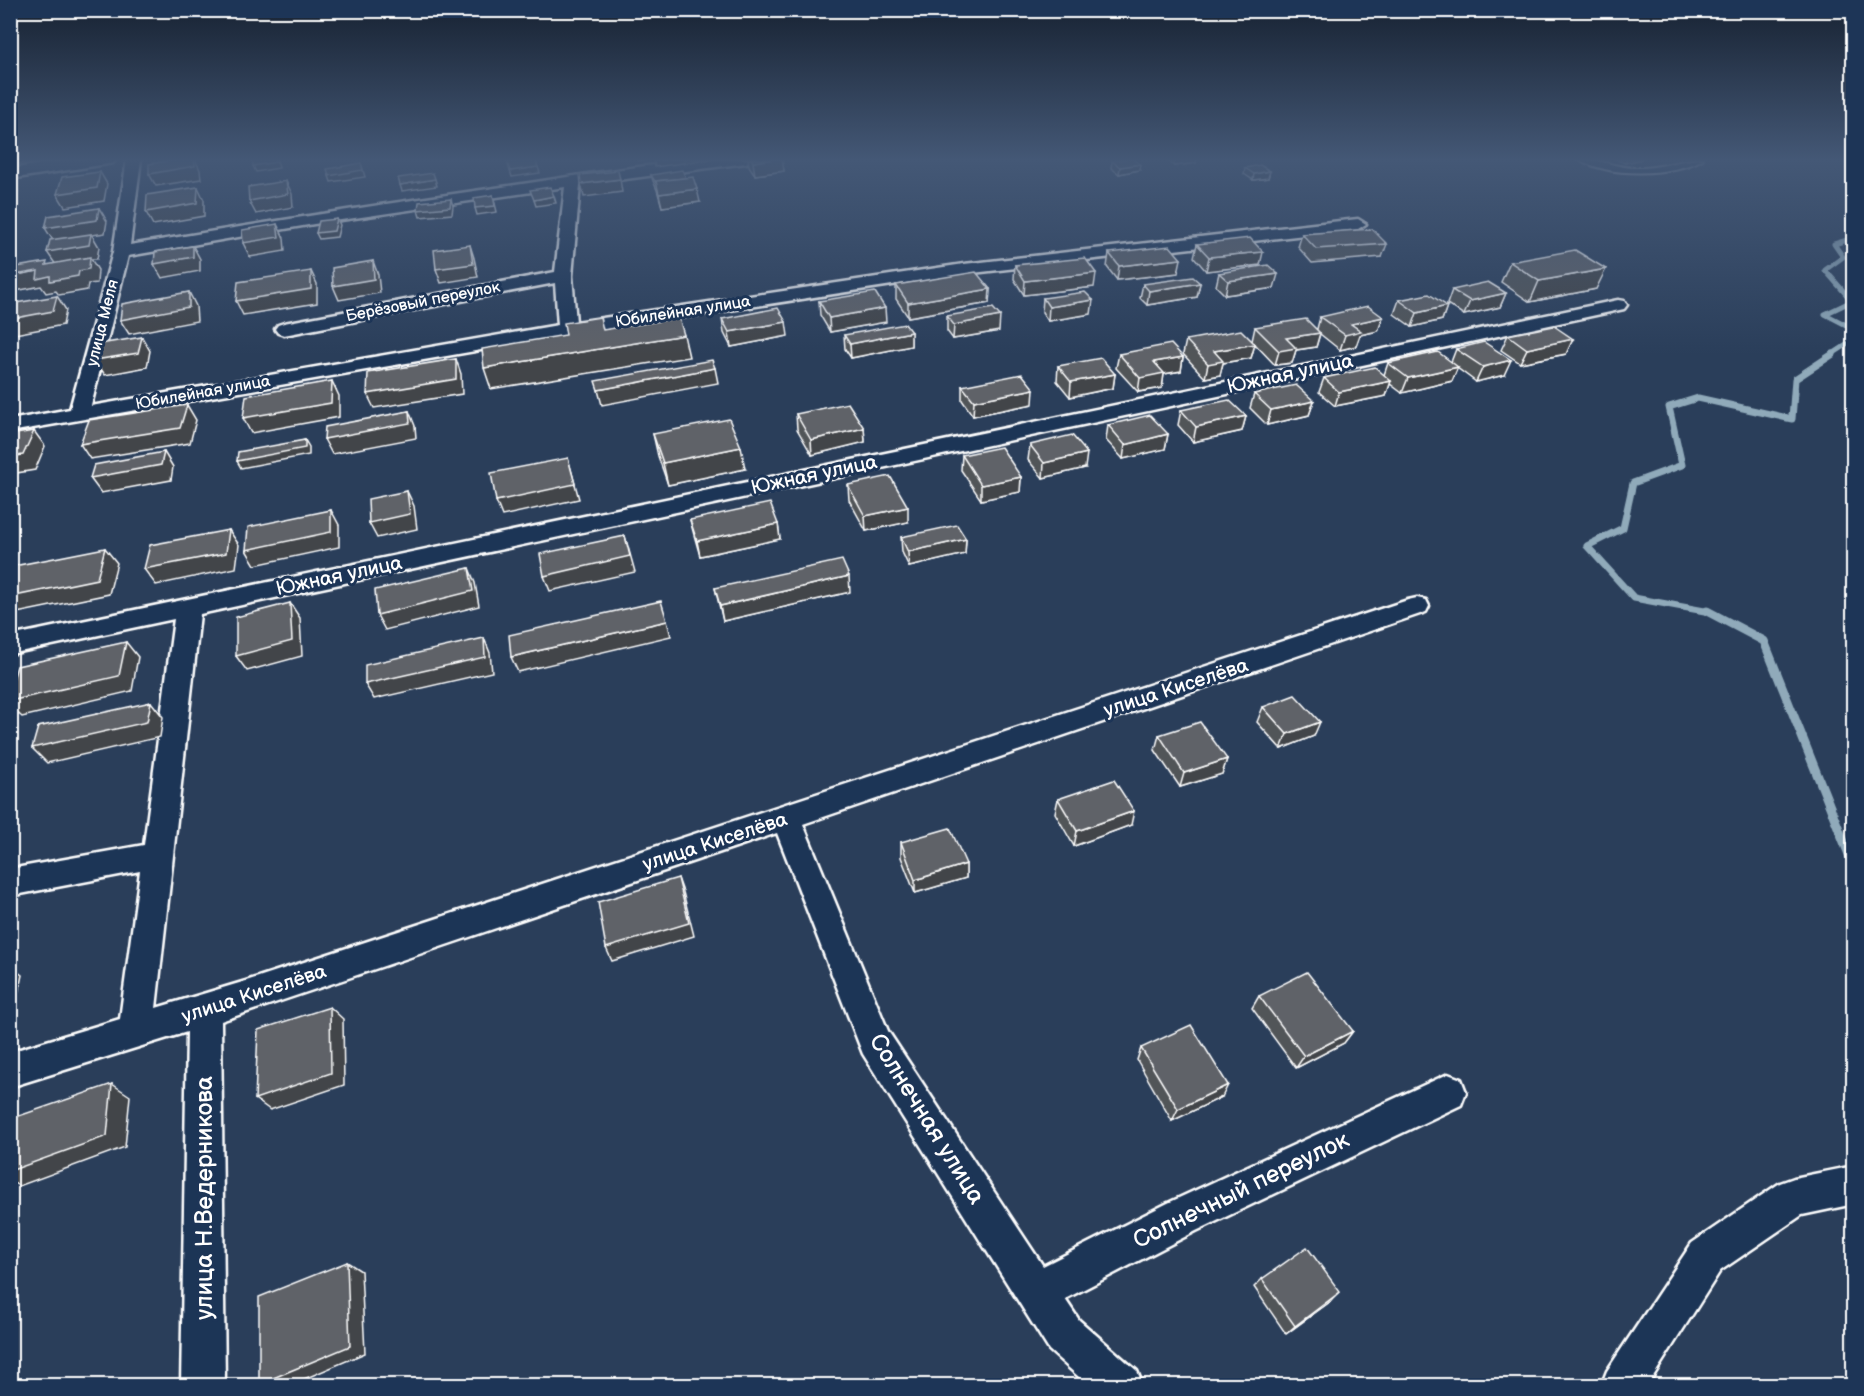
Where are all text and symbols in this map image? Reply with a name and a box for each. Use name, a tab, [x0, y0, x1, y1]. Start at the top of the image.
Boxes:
street label: улица Меля	[83, 277, 123, 368]
street label: Берёзовый переулок	[344, 278, 502, 326]
street label: Юбилейная улица	[614, 292, 752, 332]
street label: Южная улица	[1225, 349, 1356, 399]
street label: Юбилейная улица	[134, 372, 272, 414]
street label: Южная улица	[749, 450, 880, 500]
street label: Южная улица	[274, 551, 405, 601]
street label: улица Киселёва	[1101, 653, 1251, 723]
street label: улица Киселёва	[640, 807, 790, 877]
street label: улица Киселёва	[179, 959, 329, 1029]
street label: Солнечная улица	[863, 1028, 991, 1210]
street label: улица Н.Ведерникова	[190, 1076, 219, 1320]
street label: Солнечный переулок	[1128, 1125, 1354, 1255]

